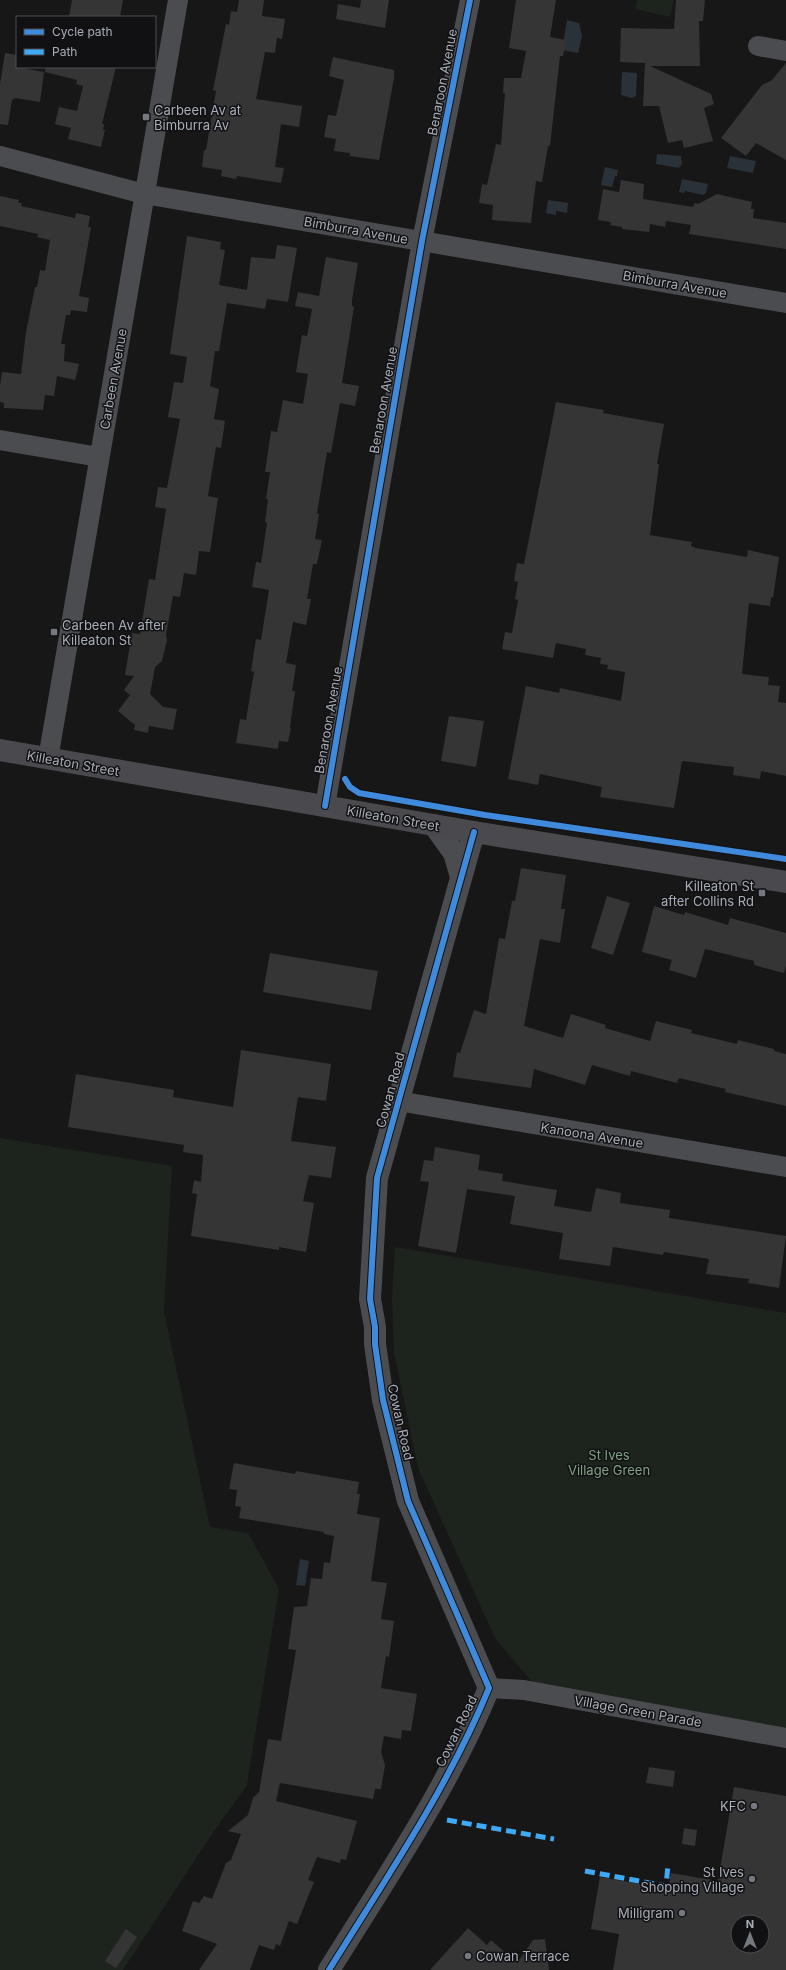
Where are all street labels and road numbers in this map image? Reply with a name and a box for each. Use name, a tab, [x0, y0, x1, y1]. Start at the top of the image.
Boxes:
street label: Benaroon Avenue	[424, 27, 460, 137]
street label: Bimburra Avenue	[303, 213, 409, 247]
street label: Bimburra Avenue	[622, 267, 728, 301]
street label: Carbeen Avenue	[96, 327, 130, 431]
street label: Benaroon Avenue	[366, 345, 400, 455]
street label: Benaroon Avenue	[311, 665, 345, 775]
street label: Killeaton Street	[26, 747, 120, 779]
street label: Killeaton Street	[346, 802, 440, 834]
street label: Cowan Road	[372, 1050, 408, 1130]
street label: Kanoona Avenue	[540, 1119, 644, 1151]
street label: Cowan Road	[384, 1382, 418, 1462]
street label: Village Green Parade	[573, 1692, 703, 1730]
street label: Cowan Road	[432, 1693, 480, 1769]

